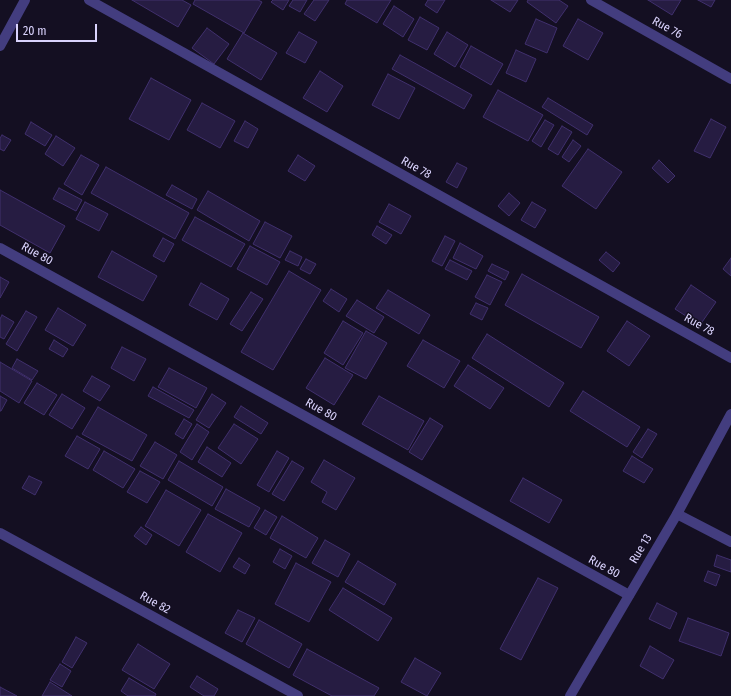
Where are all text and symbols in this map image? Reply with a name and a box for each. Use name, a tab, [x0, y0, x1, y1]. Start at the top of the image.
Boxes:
street label: Rue 76	[649, 14, 685, 42]
scale bar	[18, 16, 99, 42]
text: 20 m	[23, 24, 47, 38]
street label: Rue 78	[398, 154, 434, 182]
street label: Rue 80	[19, 240, 55, 268]
street label: Rue 78	[681, 311, 717, 339]
street label: Rue 80	[303, 396, 339, 424]
street label: Rue 13	[627, 532, 655, 566]
street label: Rue 80	[586, 553, 622, 581]
street label: Rue 82	[137, 589, 173, 617]

